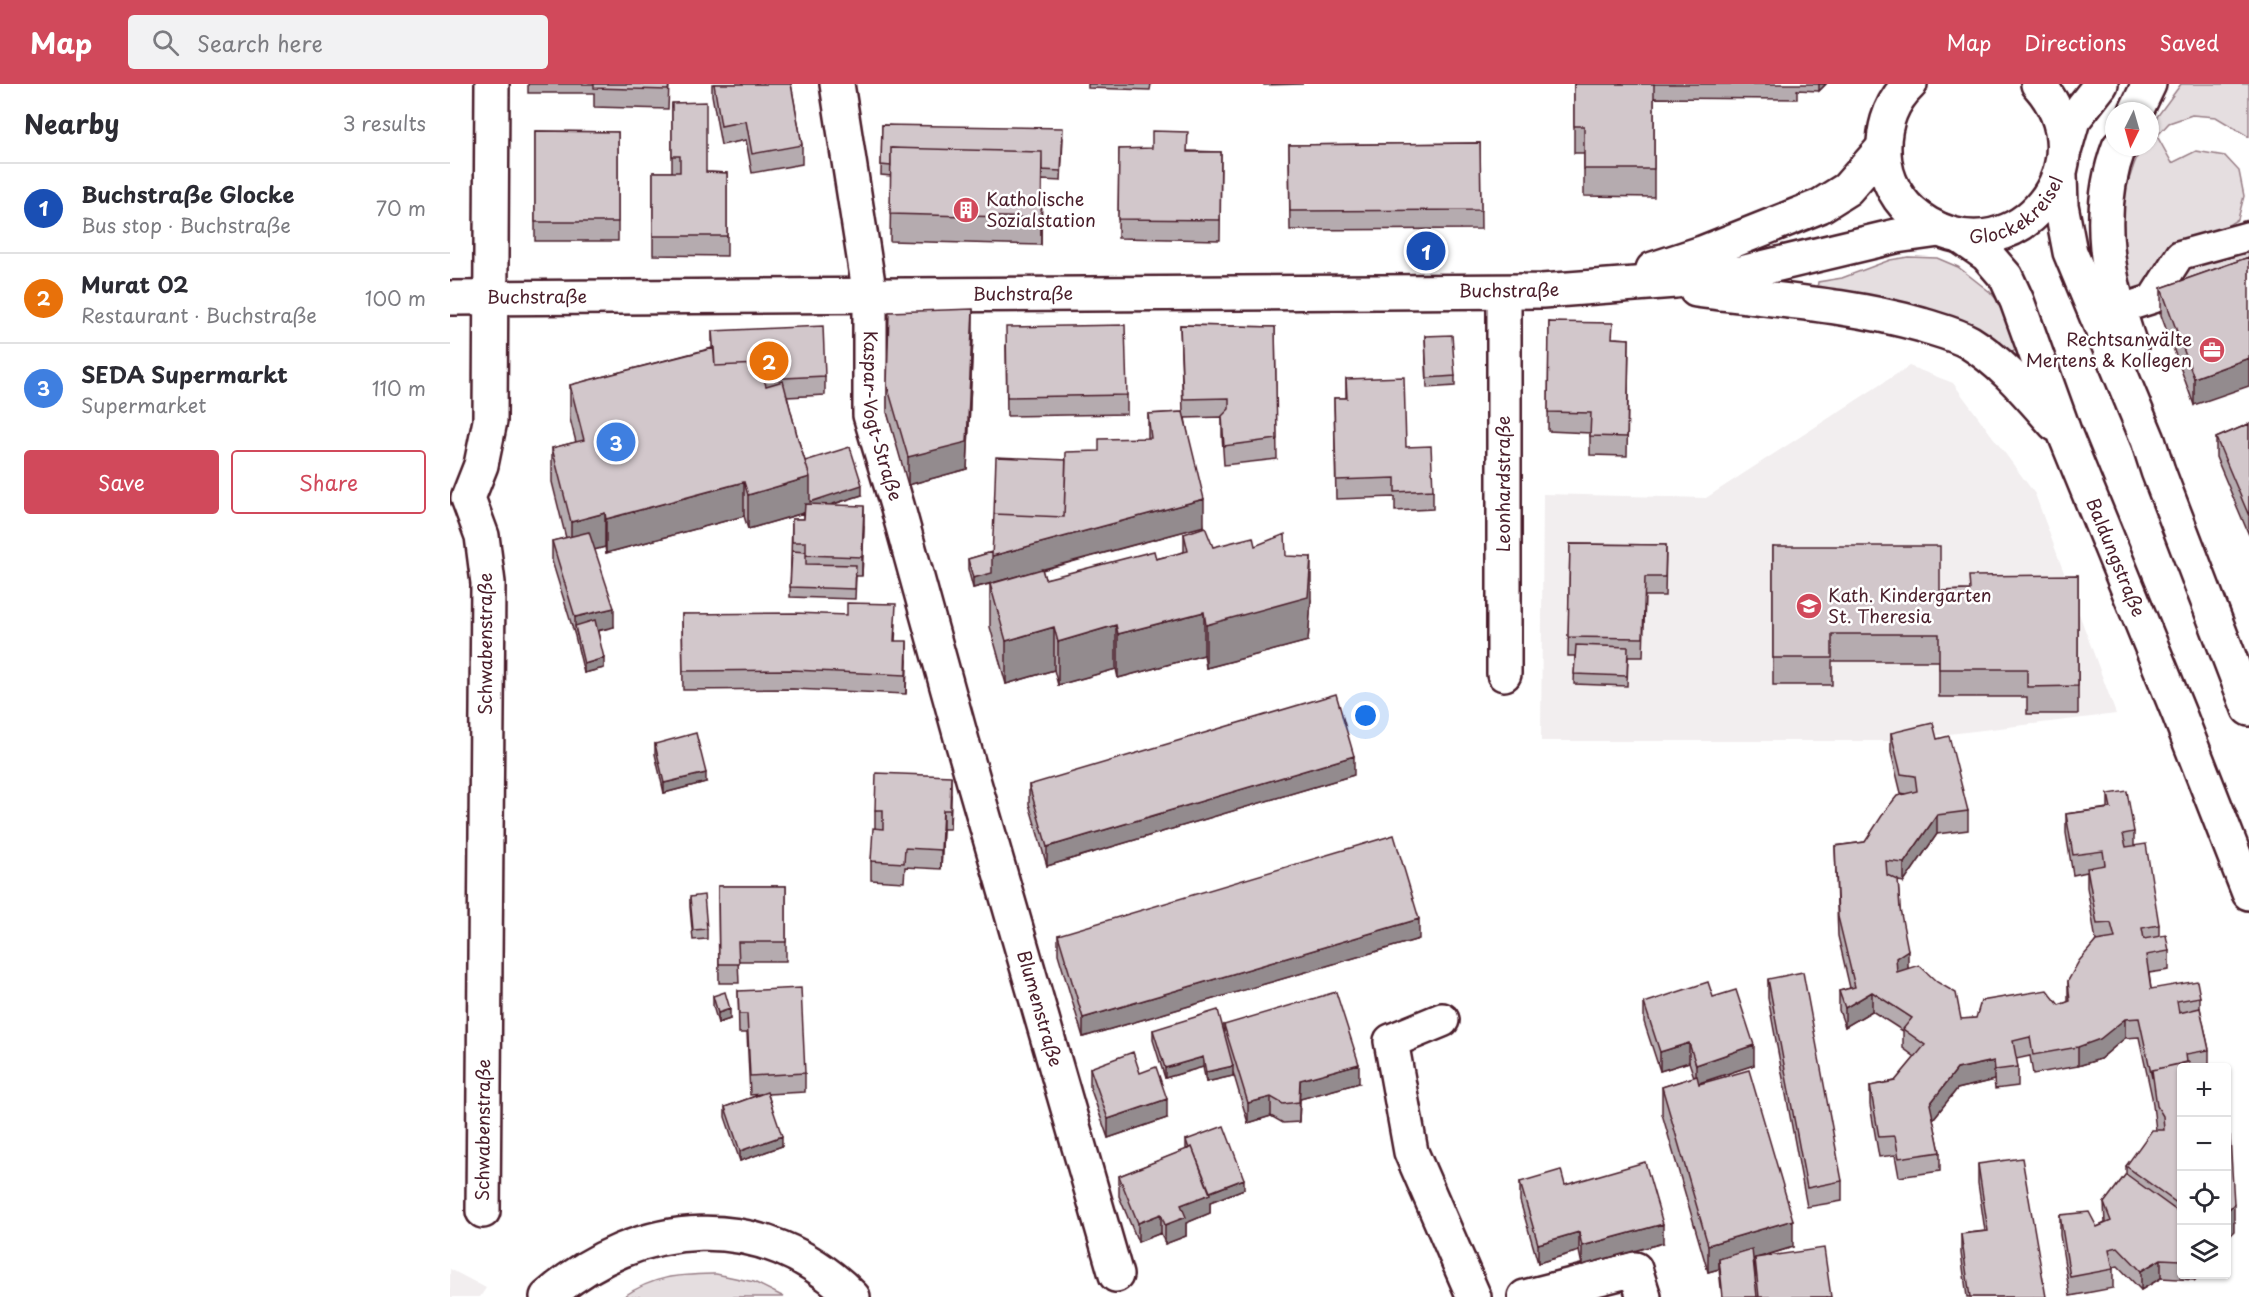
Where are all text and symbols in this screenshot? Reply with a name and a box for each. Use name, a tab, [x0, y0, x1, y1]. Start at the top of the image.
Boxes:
search box	[128, 15, 548, 69]
text: Map	[30, 21, 92, 64]
icon: search	[149, 26, 182, 59]
text: Search here	[197, 26, 323, 59]
text: Map	[1946, 26, 1991, 58]
text: Directions	[2024, 26, 2126, 58]
text: Saved	[2159, 26, 2219, 58]
north arrow	[2105, 102, 2159, 156]
text: Nearby	[24, 104, 119, 143]
text: 3 results	[343, 108, 426, 138]
street label: Glockekreisel	[1969, 172, 2069, 249]
text: Buchstraße Glocke	[81, 177, 294, 210]
place label: Katholische Sozialstation	[986, 185, 1096, 233]
text: 1	[39, 193, 48, 223]
text: 70 m	[376, 193, 426, 223]
building icon: Katholische Sozialstation	[951, 195, 981, 225]
text: Bus stop · Buchstraße	[81, 210, 291, 240]
pin: 1	[1406, 228, 1446, 274]
text: Murat 02	[81, 267, 188, 300]
street label: Buchstraße	[1459, 275, 1560, 304]
street label: Buchstraße	[973, 279, 1073, 307]
street label: Buchstraße	[487, 282, 587, 310]
text: 2	[36, 283, 51, 313]
text: 100 m	[365, 283, 426, 313]
text: Restaurant · Buchstraße	[81, 300, 317, 330]
place label: Rechtsanwälte Mertens & Kollegen	[2026, 325, 2192, 373]
street label: Kaspar-Vogt-Straße	[858, 331, 910, 504]
office icon: Rechtsanwälte Mertens & Kollegen	[2197, 335, 2227, 365]
pin: 2	[750, 338, 788, 384]
text: SEDA Supermarkt	[81, 357, 288, 390]
text: 3	[37, 373, 50, 403]
text: 110 m	[372, 373, 426, 403]
text: Supermarket	[81, 390, 207, 420]
street label: Leonhardstraße	[1489, 416, 1516, 552]
pin: 3	[596, 420, 636, 464]
button: Save	[24, 450, 219, 514]
button: Share	[231, 450, 426, 514]
street label: Baldungstraße	[2080, 494, 2153, 621]
street label: Schwabenstraße	[471, 573, 498, 715]
place label: Kath. Kindergarten St. Theresia	[1828, 581, 1992, 629]
school or university icon: Kath. Kindergarten St. Theresia	[1794, 591, 1824, 621]
your location	[1351, 701, 1380, 730]
street label: Blumenstraße	[1011, 947, 1070, 1070]
street label: Schwabenstraße	[468, 1059, 496, 1201]
map controls	[2177, 1063, 2231, 1279]
button: +	[2177, 1063, 2231, 1117]
button: −	[2177, 1117, 2231, 1171]
button: locate	[2177, 1171, 2231, 1225]
button: layers	[2177, 1225, 2231, 1279]

